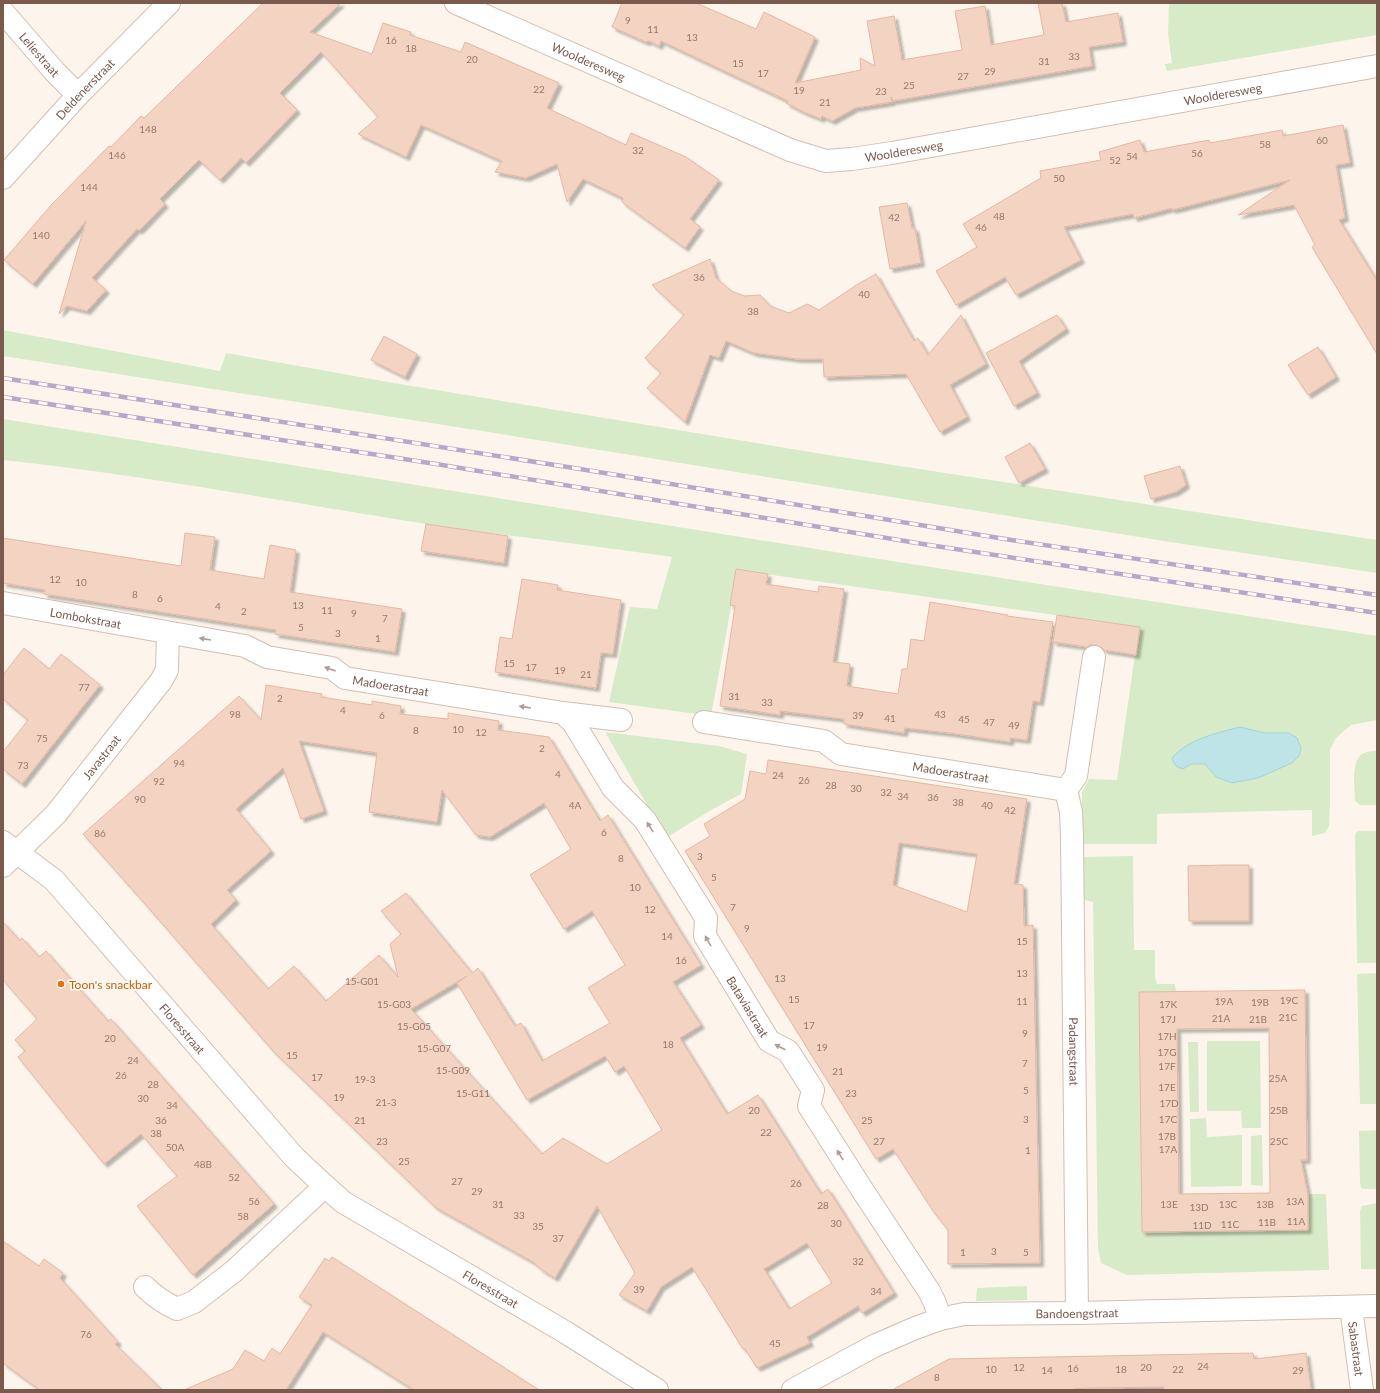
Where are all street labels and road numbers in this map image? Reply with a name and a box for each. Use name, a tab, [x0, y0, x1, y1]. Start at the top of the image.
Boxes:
street label: Leliestraat	[16, 29, 63, 80]
street label: Woolderesweg	[550, 39, 628, 84]
street label: Deldenerstraat	[52, 55, 118, 122]
street label: Woolderesweg	[1182, 79, 1263, 108]
street label: Woolderesweg	[864, 137, 944, 165]
street label: Lombokstraat	[49, 604, 123, 632]
street label: Madoerastraat	[351, 672, 431, 699]
street label: Javastraat	[79, 731, 124, 782]
street label: Madoerastraat	[911, 758, 991, 785]
street label: Bataviastraat	[724, 973, 773, 1040]
street label: Floresstraat	[157, 1000, 209, 1057]
street label: Padangstraat	[1066, 1017, 1082, 1086]
street label: Floresstraat	[460, 1266, 522, 1311]
street label: Bandoengstraat	[1035, 1305, 1119, 1321]
street label: Sabastraat	[1345, 1320, 1368, 1378]

